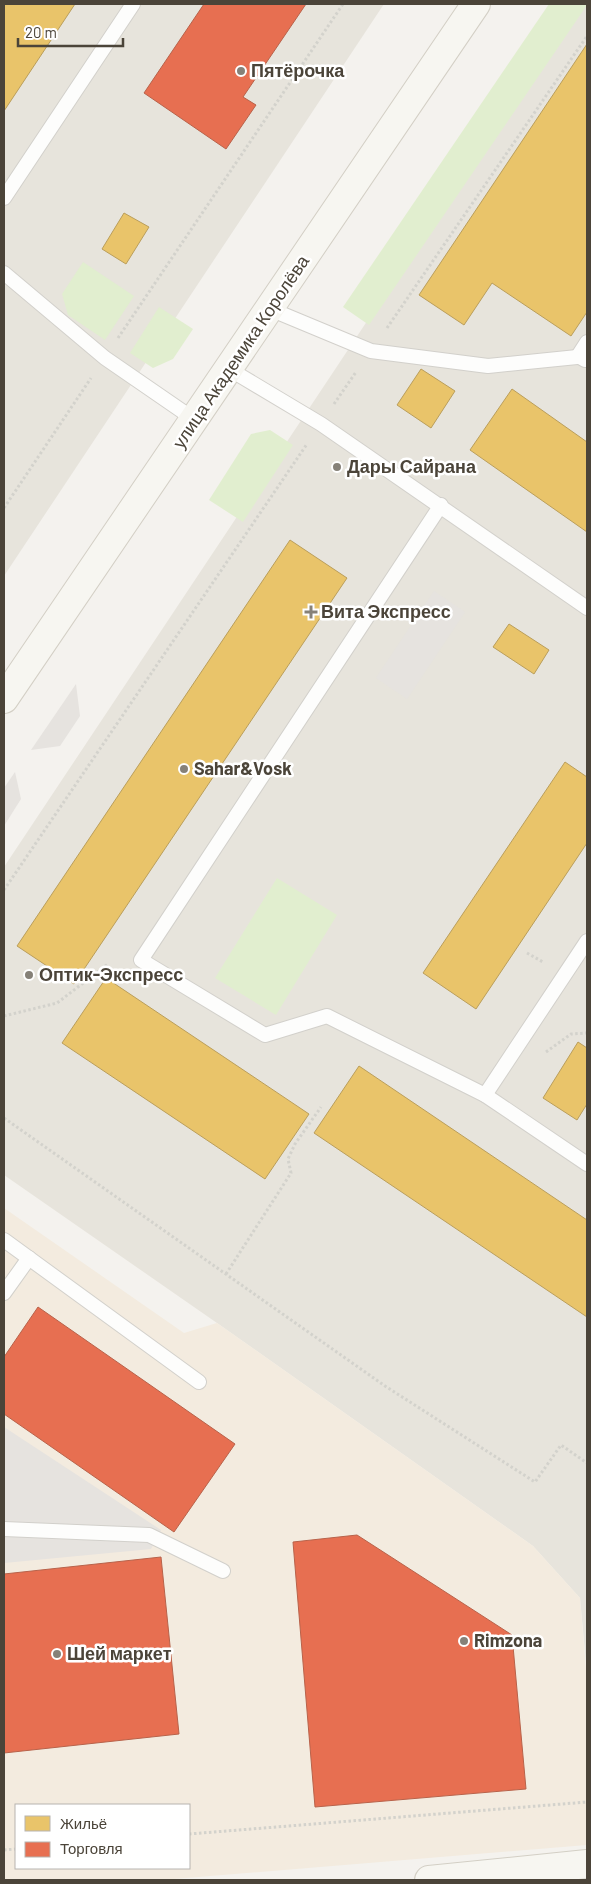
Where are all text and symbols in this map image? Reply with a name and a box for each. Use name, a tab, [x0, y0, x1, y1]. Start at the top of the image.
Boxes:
scale bar	[18, 15, 122, 47]
text: 20 m	[25, 23, 57, 41]
place label: Пятёрочка	[251, 59, 345, 81]
marker: Пятёрочка	[235, 65, 247, 77]
street label: улица Академика Королёва	[167, 250, 314, 452]
place label: Дары Сайрана	[347, 455, 477, 477]
marker: Дары Сайрана	[331, 461, 343, 473]
place label: Вита Экспресс	[321, 600, 451, 622]
marker: Вита Экспресс	[305, 606, 317, 618]
place label: Sahar&Vosk	[194, 757, 292, 779]
marker: Sahar&Vosk	[178, 763, 190, 775]
place label: Оптик-Экспресс	[39, 963, 183, 985]
marker: Оптик-Экспресс	[23, 969, 35, 981]
place label: Rimzona	[474, 1629, 542, 1651]
marker: Rimzona	[458, 1635, 470, 1647]
place label: Шей маркет	[67, 1642, 172, 1664]
marker: Шей маркет	[51, 1648, 63, 1660]
legend	[15, 1804, 190, 1869]
text: Жильё	[60, 1814, 107, 1832]
text: Торговля	[60, 1839, 123, 1857]

